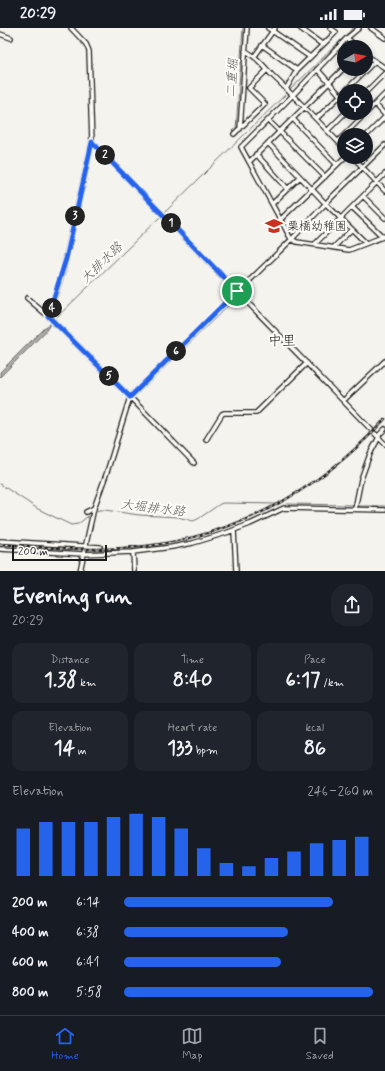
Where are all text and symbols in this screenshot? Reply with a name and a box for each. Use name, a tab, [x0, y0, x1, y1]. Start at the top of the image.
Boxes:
text: 20:29	[20, 4, 56, 24]
north arrow	[337, 40, 373, 76]
map controls	[337, 40, 373, 164]
water label: 二重堀	[223, 57, 242, 98]
button: locate	[337, 84, 373, 120]
button: layers	[337, 128, 373, 164]
pin: 2	[95, 145, 115, 165]
text: 2	[102, 148, 108, 162]
pin: 3	[65, 206, 85, 226]
text: 3	[73, 209, 77, 223]
pin: 1	[161, 213, 181, 233]
text: 1	[169, 216, 173, 230]
school or university icon: 栗橋幼稚園	[264, 216, 284, 236]
place label: 栗橋幼稚園	[287, 219, 347, 235]
water label: 大排水路	[77, 238, 127, 287]
pin	[220, 274, 254, 308]
icon: arrive	[226, 280, 248, 302]
pin: 4	[42, 298, 62, 318]
text: 4	[49, 301, 55, 315]
district label: 中里	[268, 332, 296, 350]
pin: 6	[166, 341, 186, 361]
text: 6	[173, 344, 179, 358]
pin: 5	[99, 366, 119, 386]
text: 5	[106, 369, 112, 383]
water label: 大堀排水路	[120, 496, 187, 521]
scale bar	[12, 543, 107, 562]
text: 200 m	[18, 545, 48, 559]
text: Evening run	[12, 583, 132, 611]
button: share	[331, 584, 373, 626]
text: 20:29	[12, 612, 43, 629]
text: Distance	[51, 653, 90, 667]
text: Time	[181, 653, 204, 667]
text: Pace	[304, 653, 326, 667]
text: 1.38	[44, 667, 77, 694]
text: 8:40	[173, 667, 212, 694]
text: 6:17	[286, 667, 320, 694]
text: km	[77, 676, 96, 690]
text: /km	[320, 676, 344, 690]
text: Elevation	[49, 721, 92, 735]
text: Heart rate	[168, 721, 217, 735]
text: kcal	[306, 721, 324, 735]
text: 14	[54, 735, 75, 762]
text: 133	[167, 735, 193, 762]
text: 86	[304, 735, 326, 762]
text: m	[75, 744, 87, 758]
text: bpm	[193, 744, 218, 758]
text: Elevation	[12, 783, 63, 800]
text: 246–260 m	[307, 783, 373, 800]
text: 200 m	[12, 894, 47, 911]
text: 6:14	[76, 894, 100, 911]
text: 400 m	[12, 924, 49, 941]
text: 6:38	[76, 924, 99, 941]
text: 600 m	[12, 954, 48, 971]
text: 6:41	[76, 954, 99, 971]
text: 800 m	[12, 984, 48, 1001]
text: 5:58	[76, 984, 102, 1001]
tab: Home	[51, 1025, 79, 1063]
tab: Map	[181, 1025, 203, 1063]
tab: Saved	[306, 1025, 334, 1063]

